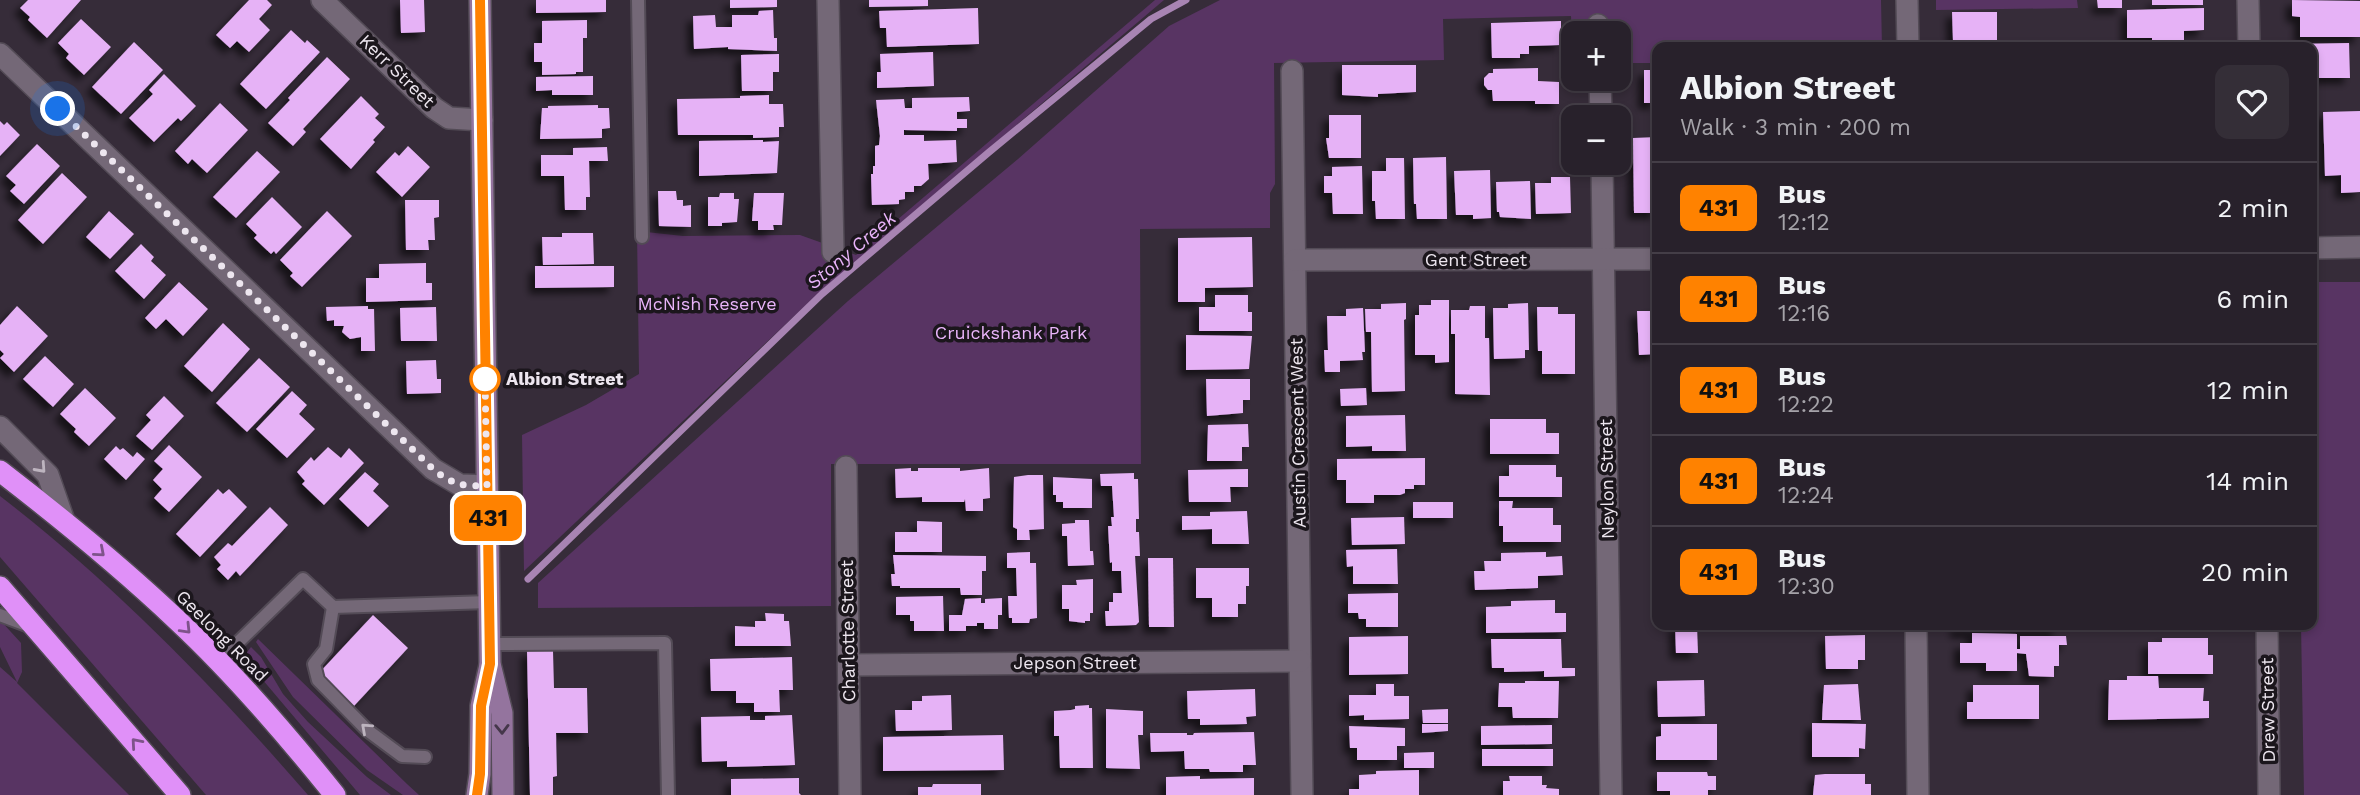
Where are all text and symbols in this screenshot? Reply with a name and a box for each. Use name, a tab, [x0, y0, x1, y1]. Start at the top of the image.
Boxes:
map controls	[1561, 21, 1631, 175]
button: +	[1561, 21, 1631, 91]
street label: Kerr Street	[356, 30, 440, 112]
button: heart	[2215, 65, 2289, 139]
text: Albion Street	[1680, 68, 1895, 107]
your location	[40, 91, 75, 126]
button: −	[1561, 105, 1631, 175]
text: Walk · 3 min · 200 m	[1680, 114, 1911, 141]
text: Bus	[1778, 179, 1826, 209]
text: 2 min	[2217, 193, 2289, 223]
text: 431	[1698, 194, 1739, 222]
water label: Stony Creek	[802, 206, 901, 294]
text: 12:12	[1778, 209, 1830, 236]
street label: Gent Street	[1425, 249, 1528, 270]
text: Bus	[1778, 270, 1826, 300]
text: 6 min	[2217, 284, 2289, 314]
text: 431	[1698, 285, 1739, 313]
park label: McNish Reserve	[637, 293, 777, 314]
text: 12:16	[1778, 300, 1830, 327]
park label: Cruickshank Park	[935, 322, 1087, 343]
street label: Austin Crescent West	[1285, 337, 1310, 528]
text: Bus	[1778, 361, 1826, 391]
marker: Albion Street	[470, 364, 500, 394]
place label: Albion Street	[506, 368, 624, 389]
text: 12 min	[2207, 375, 2289, 405]
text: 431	[1698, 376, 1739, 404]
text: 12:22	[1778, 391, 1834, 418]
street label: Neylon Street	[1595, 418, 1618, 539]
text: Bus	[1778, 452, 1826, 482]
one-way arrow	[33, 460, 45, 473]
text: 14 min	[2206, 466, 2289, 496]
text: 431	[1698, 467, 1739, 495]
text: 12:24	[1778, 482, 1834, 509]
line badge: 431	[448, 495, 528, 541]
text: 431	[468, 504, 508, 532]
text: Bus	[1778, 543, 1826, 573]
one-way arrow	[92, 544, 105, 556]
text: 20 min	[2201, 557, 2289, 587]
text: 431	[1698, 558, 1739, 586]
street label: Charlotte Street	[836, 559, 859, 702]
text: 12:30	[1778, 573, 1835, 600]
street label: Geelong Road	[172, 585, 273, 686]
one-way arrow	[177, 621, 190, 634]
street label: Jepson Street	[1013, 652, 1137, 673]
street label: Drew Street	[2256, 657, 2279, 763]
one-way arrow	[361, 724, 374, 737]
one-way arrow	[494, 724, 510, 735]
one-way arrow	[132, 739, 144, 752]

